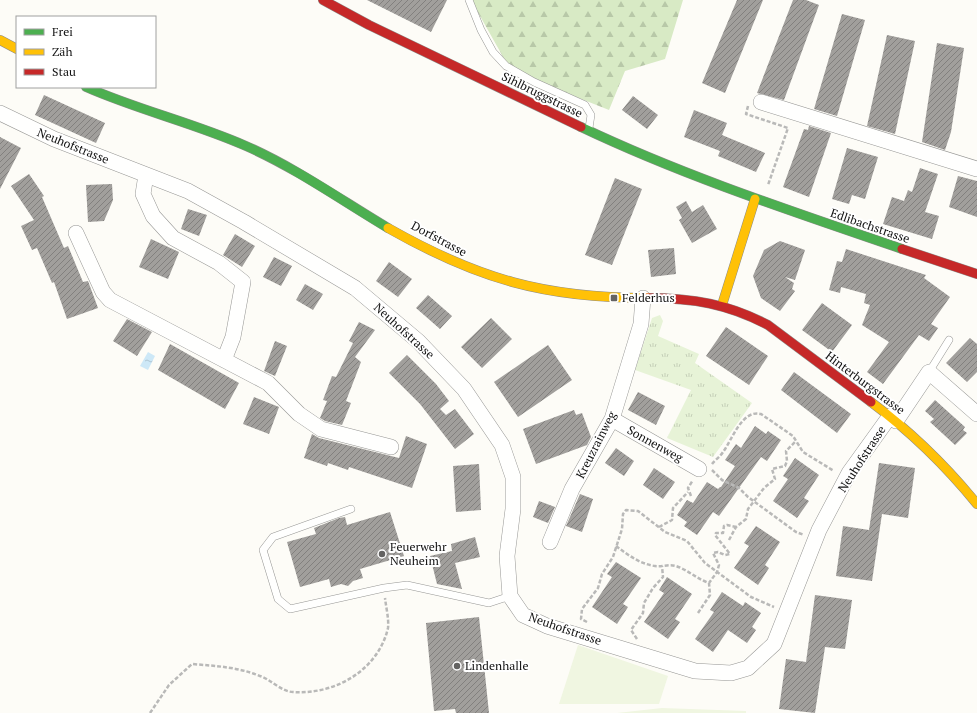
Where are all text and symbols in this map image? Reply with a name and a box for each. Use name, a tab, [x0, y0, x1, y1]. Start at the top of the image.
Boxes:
legend	[16, 16, 156, 88]
text: Frei	[52, 24, 73, 39]
text: Zäh	[52, 44, 72, 59]
text: Stau	[52, 64, 76, 79]
street label: Sihlbruggstrasse	[499, 68, 585, 121]
street label: Neuhofstrasse	[35, 124, 111, 167]
street label: Edlibachstrasse	[829, 205, 912, 246]
street label: Dorfstrasse	[409, 218, 470, 259]
place label: Felderhus	[622, 290, 675, 305]
marker: Felderhus	[609, 293, 619, 303]
street label: Neuhofstrasse	[371, 300, 438, 362]
street label: Hinterburgstrasse	[823, 348, 908, 417]
street label: Kreuzrainweg	[572, 408, 619, 481]
street label: Sonnenweg	[625, 422, 686, 465]
street label: Neuhofstrasse	[835, 423, 889, 495]
place label: Feuerwehr Neuheim	[390, 539, 447, 568]
marker: Feuerwehr Neuheim	[377, 549, 387, 559]
street label: Neuhofstrasse	[527, 609, 604, 648]
place label: Lindenhalle	[465, 658, 529, 673]
marker: Lindenhalle	[452, 661, 462, 671]

